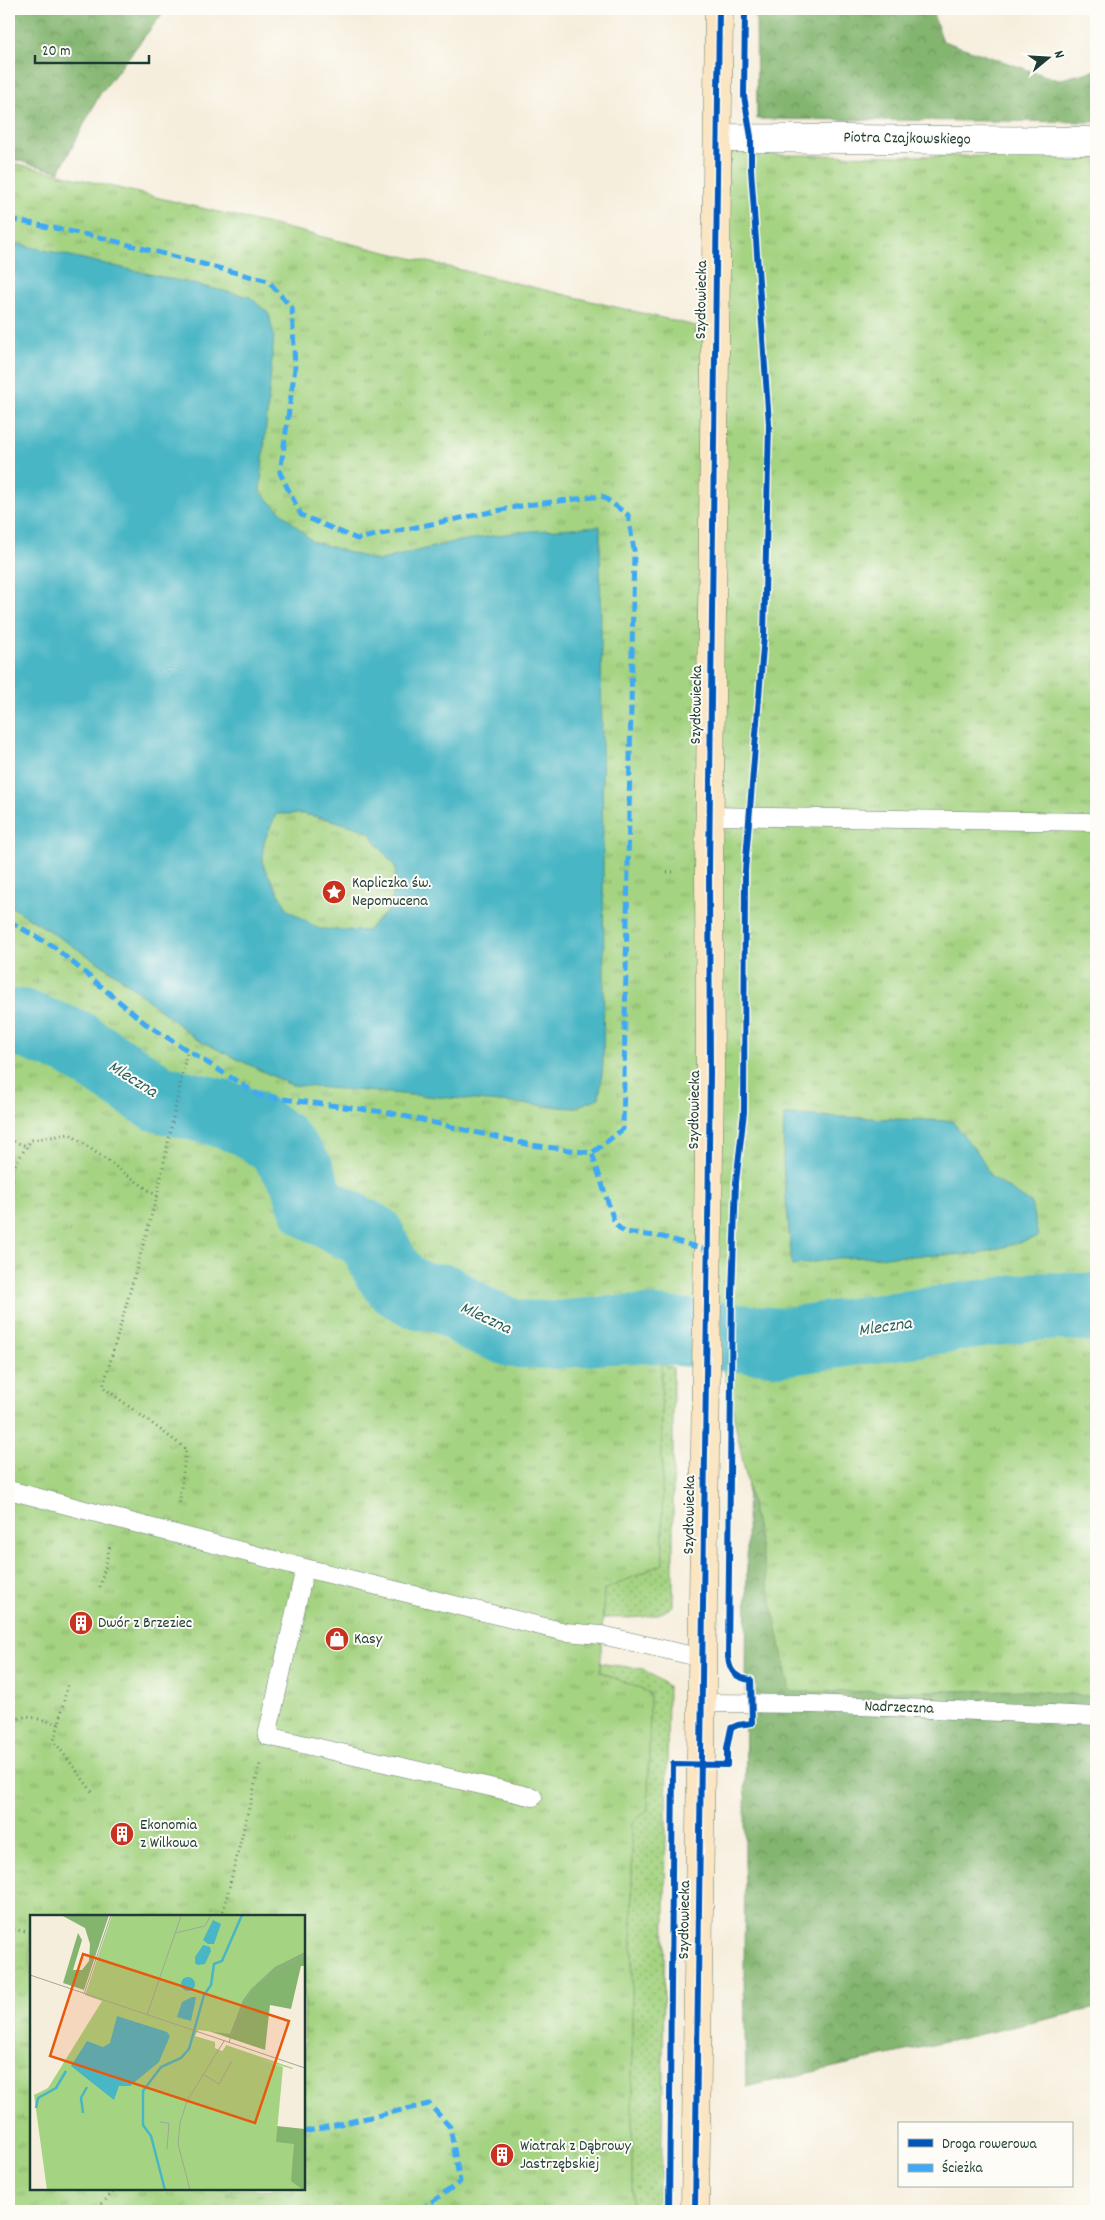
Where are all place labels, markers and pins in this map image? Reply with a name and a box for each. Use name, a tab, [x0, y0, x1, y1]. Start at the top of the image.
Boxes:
place label: Kapliczka św. Nepomucena	[352, 872, 431, 913]
place icon: Kapliczka św. Nepomucena	[321, 879, 347, 905]
building icon: Dwór z Brzeziec	[68, 1610, 94, 1636]
place label: Dwór z Brzeziec	[98, 1612, 192, 1635]
shop icon: Kasy	[324, 1626, 350, 1652]
place label: Kasy	[354, 1628, 383, 1651]
place label: Ekonomia z Wilkowa	[140, 1814, 198, 1855]
building icon: Ekonomia z Wilkowa	[109, 1821, 135, 1847]
place label: Wiatrak z Dąbrowy Jastrzębskiej	[520, 2135, 632, 2176]
building icon: Wiatrak z Dąbrowy Jastrzębskiej	[489, 2142, 515, 2168]

